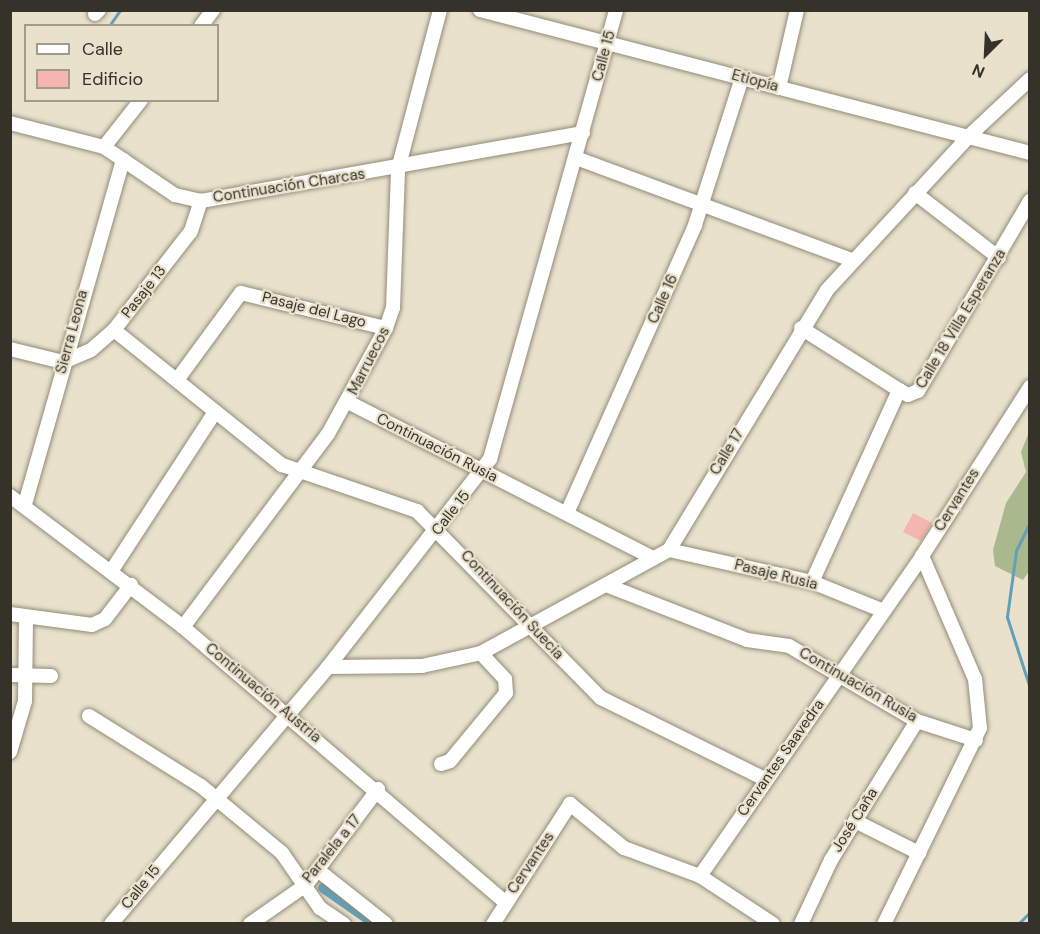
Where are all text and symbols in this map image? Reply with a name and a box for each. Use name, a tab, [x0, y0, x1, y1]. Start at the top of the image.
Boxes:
legend	[24, 24, 219, 102]
north arrow	[956, 24, 1016, 84]
street label: Calle 15	[589, 29, 619, 83]
text: Calle	[82, 37, 123, 61]
text: N	[969, 59, 988, 83]
street label: Etiopía	[730, 66, 780, 96]
text: Edificio	[82, 67, 143, 91]
street label: Continuación Charcas	[212, 165, 366, 207]
street label: Calle 18 Villa Esperanza	[912, 246, 1010, 392]
street label: Pasaje 13	[118, 262, 170, 322]
street label: Calle 16	[644, 271, 682, 327]
street label: Sierra Leona	[52, 288, 92, 376]
street label: Pasaje del Lago	[260, 288, 368, 332]
street label: Marruecos	[344, 324, 394, 398]
street label: Continuación Rusia	[373, 410, 501, 486]
street label: Calle 17	[706, 426, 748, 478]
street label: Cervantes	[931, 465, 983, 535]
street label: Calle 15	[428, 487, 474, 539]
street label: Continuación Suecia	[457, 547, 567, 663]
street label: Pasaje Rusia	[733, 556, 819, 594]
street label: Continuación Austria	[201, 639, 325, 747]
street label: Continuación Rusia	[796, 644, 920, 726]
street label: Cervantes Saavedra	[734, 696, 828, 820]
street label: José Caña	[828, 785, 882, 855]
street label: Paralela a 17	[299, 811, 365, 887]
street label: Cervantes	[504, 829, 558, 897]
street label: Calle 15	[118, 861, 164, 913]

